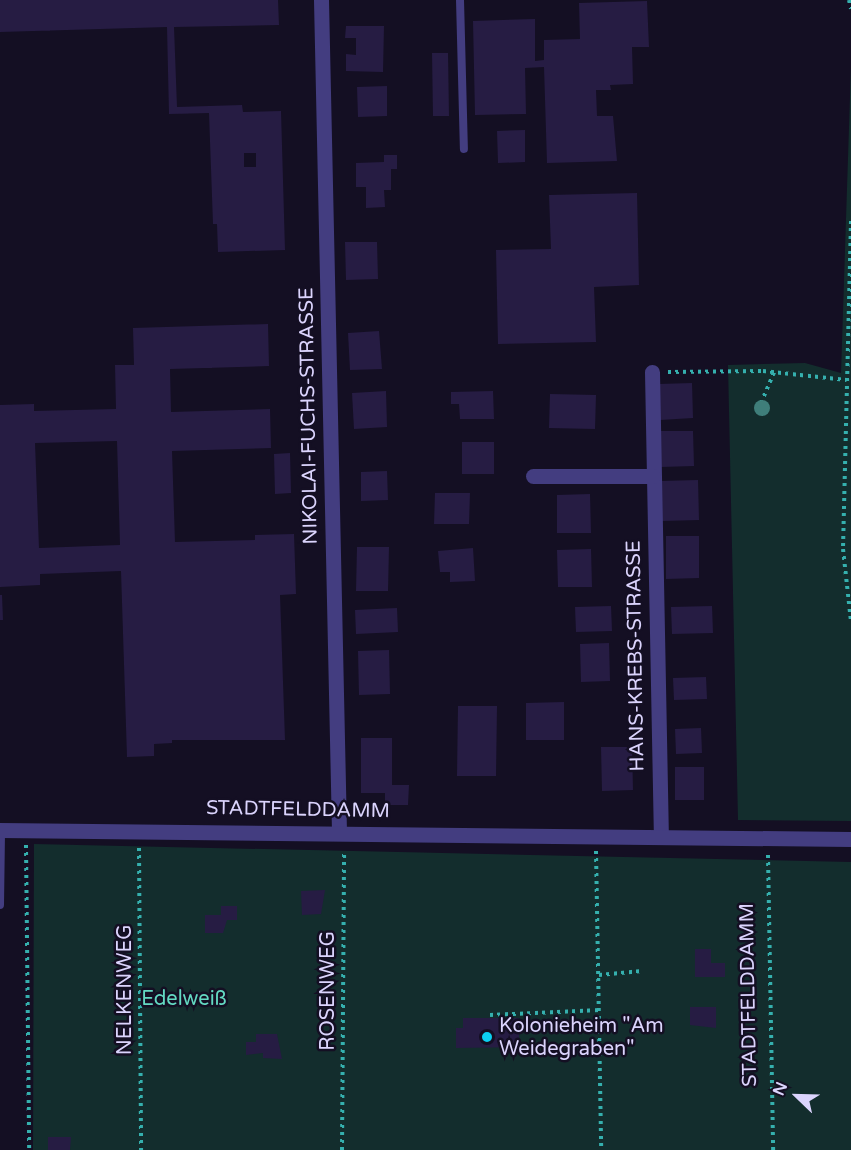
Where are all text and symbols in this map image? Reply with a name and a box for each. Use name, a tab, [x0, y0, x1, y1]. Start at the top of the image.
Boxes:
street label: NIKOLAI-FUCHS-STRASSE	[295, 287, 323, 545]
street label: HANS-KREBS-STRASSE	[622, 540, 650, 772]
street label: STADTFELDDAMM	[206, 796, 390, 824]
street label: STADTFELDDAMM	[735, 903, 763, 1087]
street label: NELKENWEG	[113, 925, 137, 1055]
street label: ROSENWEG	[316, 931, 340, 1051]
park label: Edelweiß	[141, 987, 227, 1011]
place label: Kolonieheim "Am Weidegraben"	[499, 1014, 664, 1061]
marker: Kolonieheim "Am Weidegraben"	[480, 1030, 494, 1044]
north arrow	[767, 1066, 827, 1126]
text: N	[769, 1079, 792, 1099]

